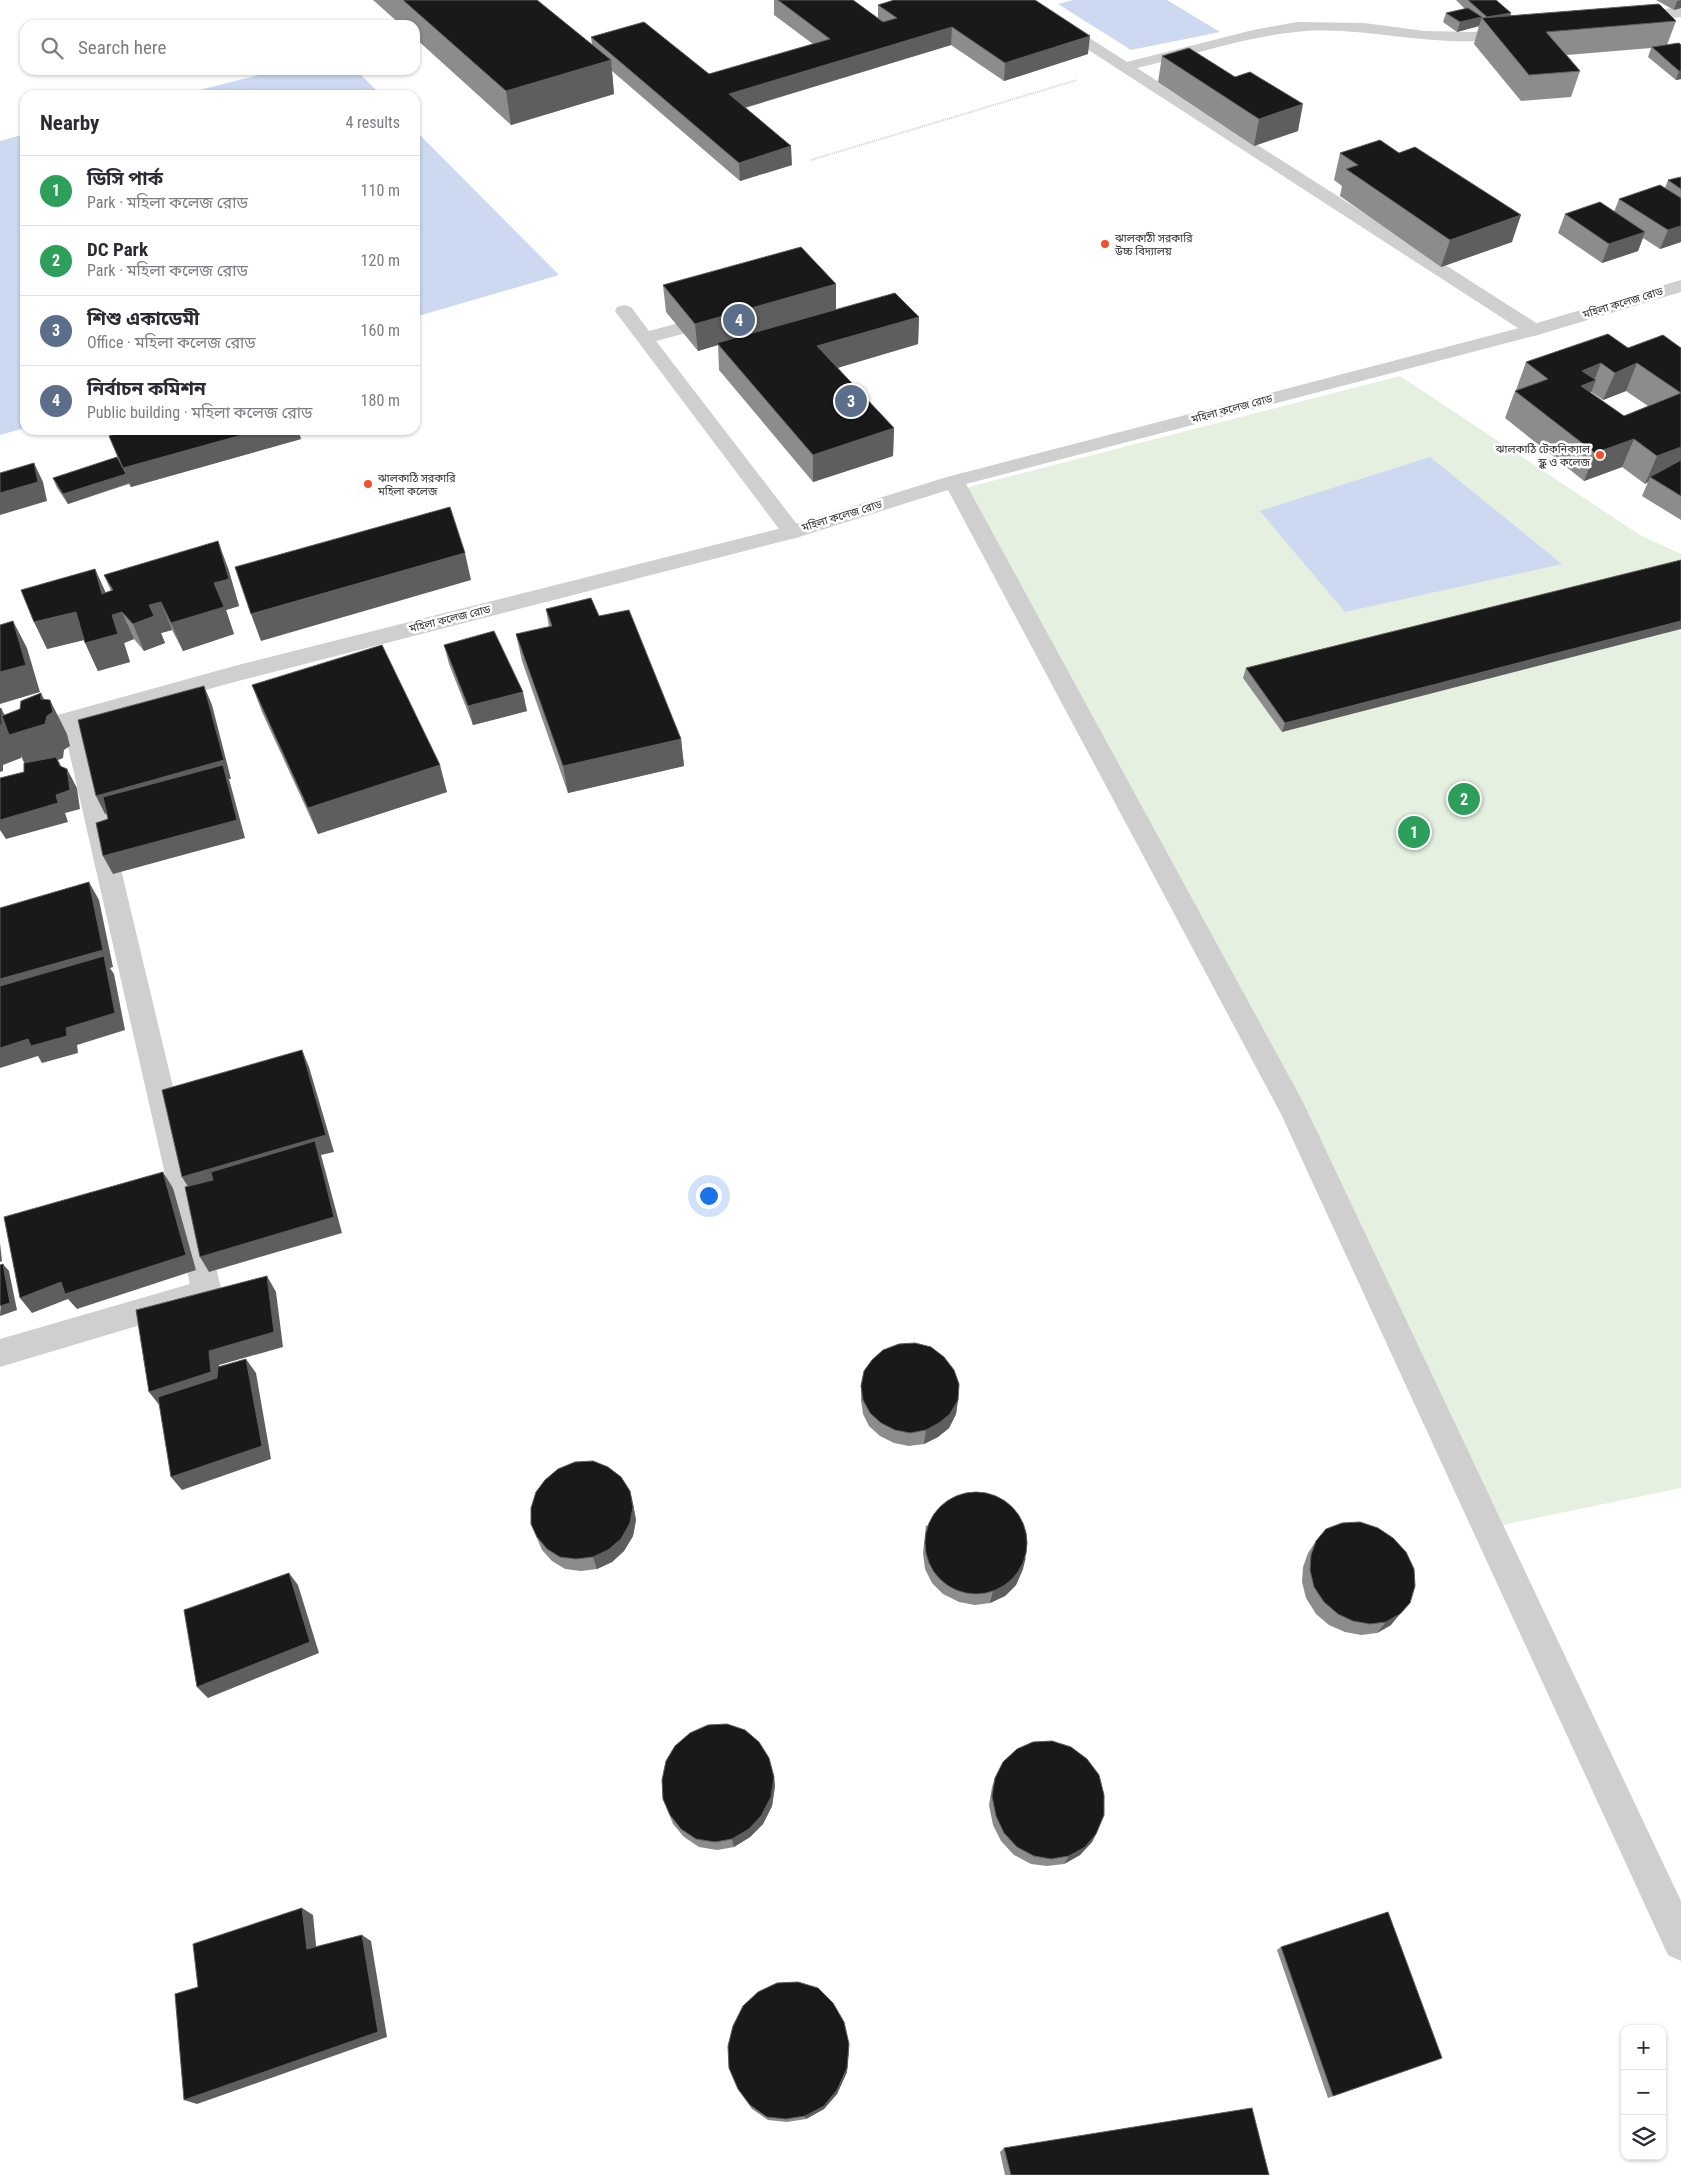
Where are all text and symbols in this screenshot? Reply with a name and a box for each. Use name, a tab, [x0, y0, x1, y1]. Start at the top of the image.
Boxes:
search box	[20, 20, 420, 75]
icon: search	[38, 34, 66, 62]
text: Search here	[78, 36, 166, 59]
text: Nearby	[40, 111, 99, 135]
text: 4 results	[345, 113, 400, 132]
text: ডিসি পার্ক	[87, 167, 163, 190]
text: 1	[52, 181, 60, 200]
text: 110 m	[361, 181, 400, 200]
text: Park · মহিলা কলেজ রোড	[87, 193, 248, 212]
place label: ঝালকাঠী সরকারি উচ্চ বিদ্যালয়	[1114, 231, 1193, 258]
text: DC Park	[87, 238, 148, 261]
marker: ঝালকাঠী সরকারি উচ্চ বিদ্যালয়	[1099, 238, 1111, 250]
text: 2	[52, 251, 60, 270]
text: 120 m	[361, 251, 400, 270]
text: Park · মহিলা কলেজ রোড	[87, 261, 248, 280]
street label: মহিলা কলেজ রোড	[1580, 285, 1665, 322]
pin: 4	[723, 301, 755, 339]
text: শিশু একাডেমী	[87, 307, 199, 330]
text: 3	[52, 321, 60, 340]
text: 160 m	[361, 321, 400, 340]
text: Office · মহিলা কলেজ রোড	[87, 333, 256, 352]
text: নির্বাচন কমিশন	[87, 377, 206, 400]
pin: 3	[835, 382, 867, 420]
text: 4	[52, 391, 60, 410]
text: 180 m	[361, 391, 400, 410]
street label: মহিলা কলেজ রোড	[1189, 392, 1274, 426]
text: Public building · মহিলা কলেজ রোড	[87, 403, 312, 422]
place label: ঝালকাঠি টেকনিক্যাল স্কুল ও কলেজ	[1495, 443, 1591, 469]
marker: ঝালকাঠি টেকনিক্যাল স্কুল ও কলেজ	[1594, 449, 1606, 461]
place label: ঝালকাঠি সরকারি মহিলা কলেজ	[377, 472, 456, 498]
marker: ঝালকাঠি সরকারি মহিলা কলেজ	[362, 478, 374, 490]
street label: মহিলা কলেজ রোড	[799, 498, 884, 535]
street label: মহিলা কলেজ রোড	[407, 603, 492, 636]
pin: 2	[1448, 780, 1480, 818]
pin: 1	[1398, 813, 1430, 851]
your location	[696, 1183, 722, 1209]
map controls	[1621, 2025, 1666, 2160]
button: +	[1621, 2025, 1666, 2070]
button: −	[1621, 2070, 1666, 2115]
button: layers	[1621, 2115, 1666, 2160]

